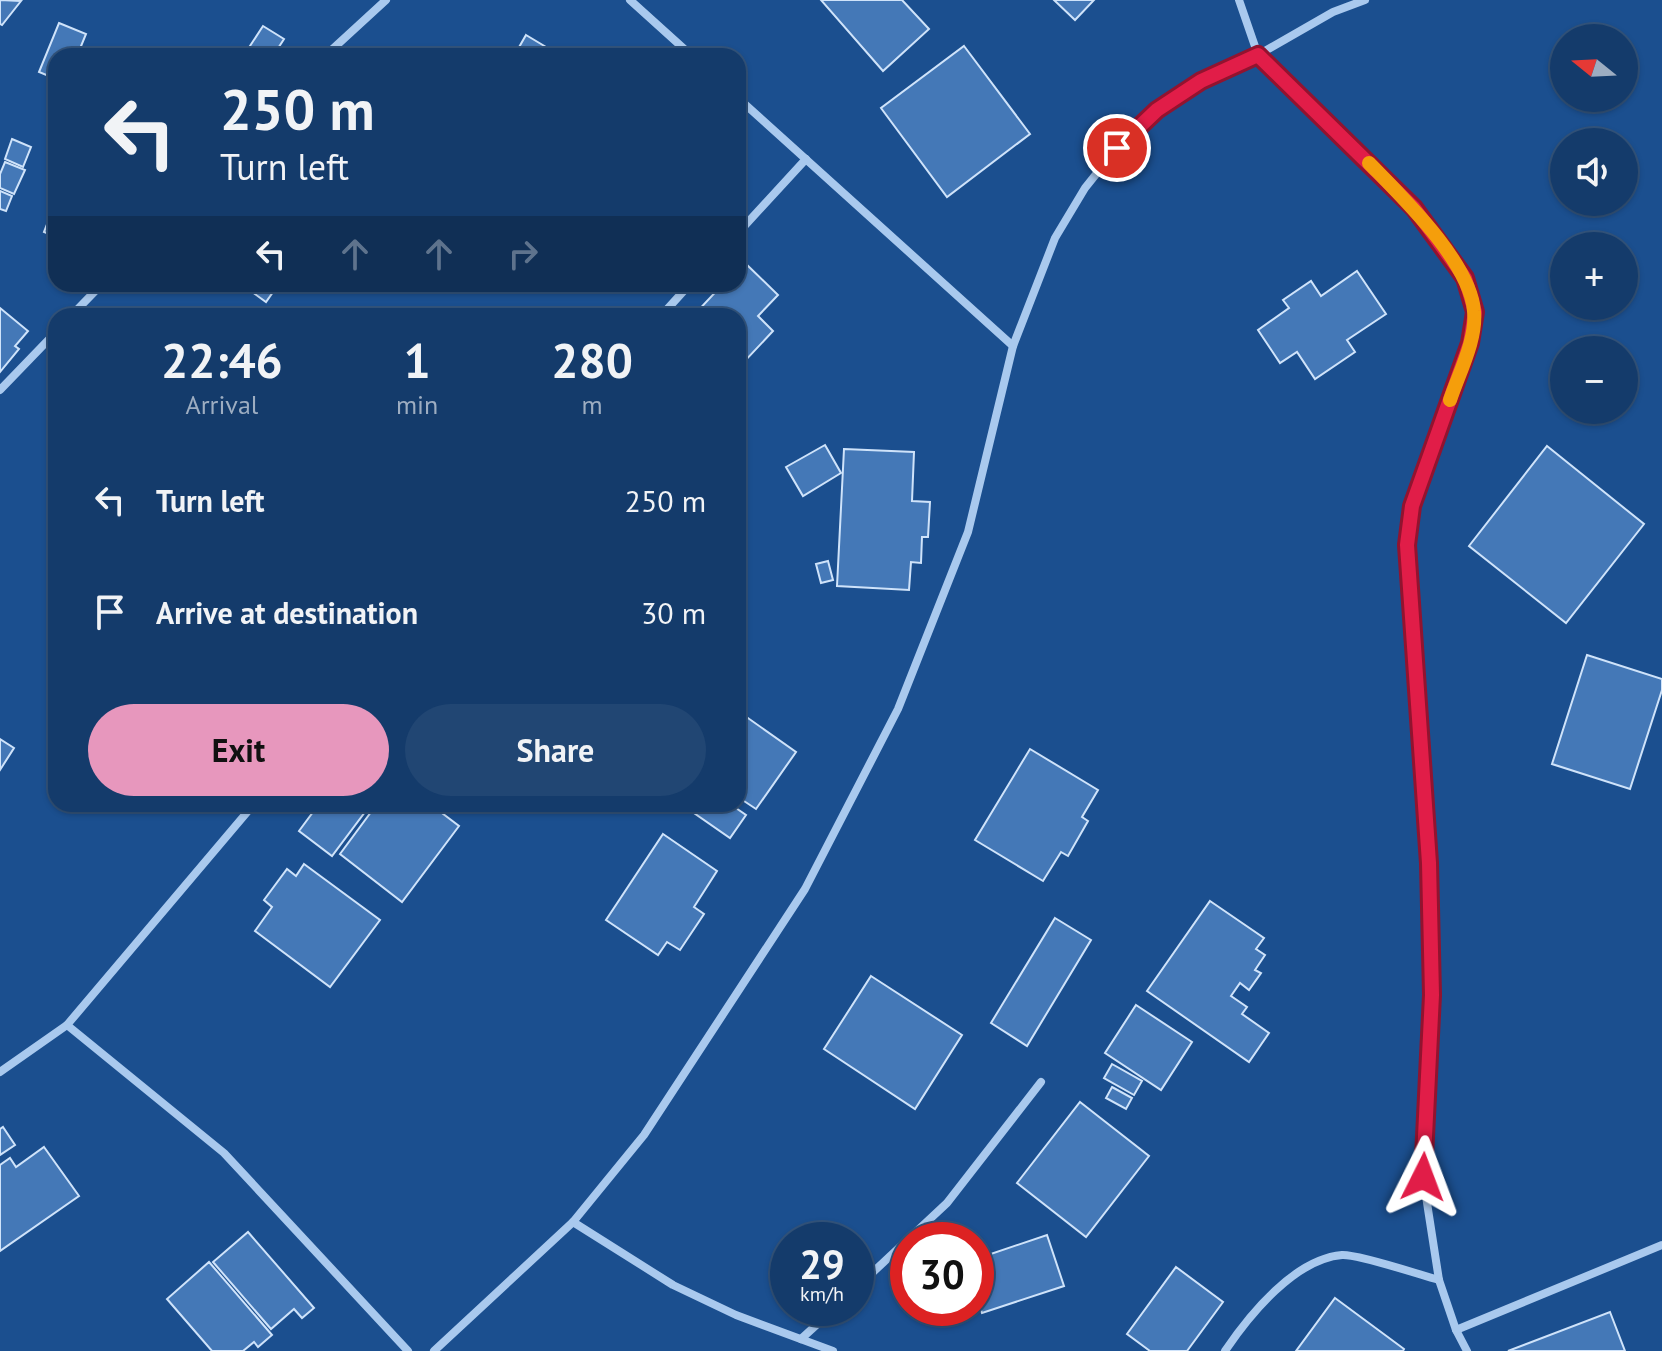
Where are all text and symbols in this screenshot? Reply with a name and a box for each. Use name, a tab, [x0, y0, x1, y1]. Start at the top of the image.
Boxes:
north arrow	[1550, 24, 1638, 112]
map controls	[1550, 24, 1638, 424]
text: 250 m	[220, 73, 375, 145]
icon: left	[88, 80, 192, 184]
pin	[1083, 114, 1151, 182]
icon: arrive	[1095, 126, 1139, 170]
button: sound	[1550, 128, 1638, 216]
text: Turn left	[220, 143, 349, 190]
icon: left	[249, 232, 293, 276]
icon: ahead	[333, 232, 377, 276]
icon: ahead	[417, 232, 461, 276]
icon: right	[501, 232, 545, 276]
button: +	[1550, 232, 1638, 320]
text: 22:46	[161, 329, 283, 391]
text: 1	[403, 329, 431, 391]
text: 280	[551, 329, 633, 391]
button: −	[1550, 336, 1638, 424]
text: Arrival	[186, 388, 258, 421]
text: min	[396, 388, 438, 421]
text: m	[582, 388, 603, 421]
icon: left	[88, 478, 132, 522]
text: Turn left	[156, 481, 264, 520]
text: 250 m	[625, 481, 706, 520]
icon: arrive	[88, 590, 132, 634]
text: Arrive at destination	[156, 593, 418, 632]
text: 30 m	[641, 593, 706, 632]
button: Exit	[88, 704, 389, 796]
button: Share	[405, 704, 706, 796]
position arrow	[1381, 1135, 1465, 1219]
speed limit sign: 30	[890, 1222, 994, 1326]
text: 29	[799, 1238, 845, 1290]
text: km/h	[800, 1281, 844, 1307]

